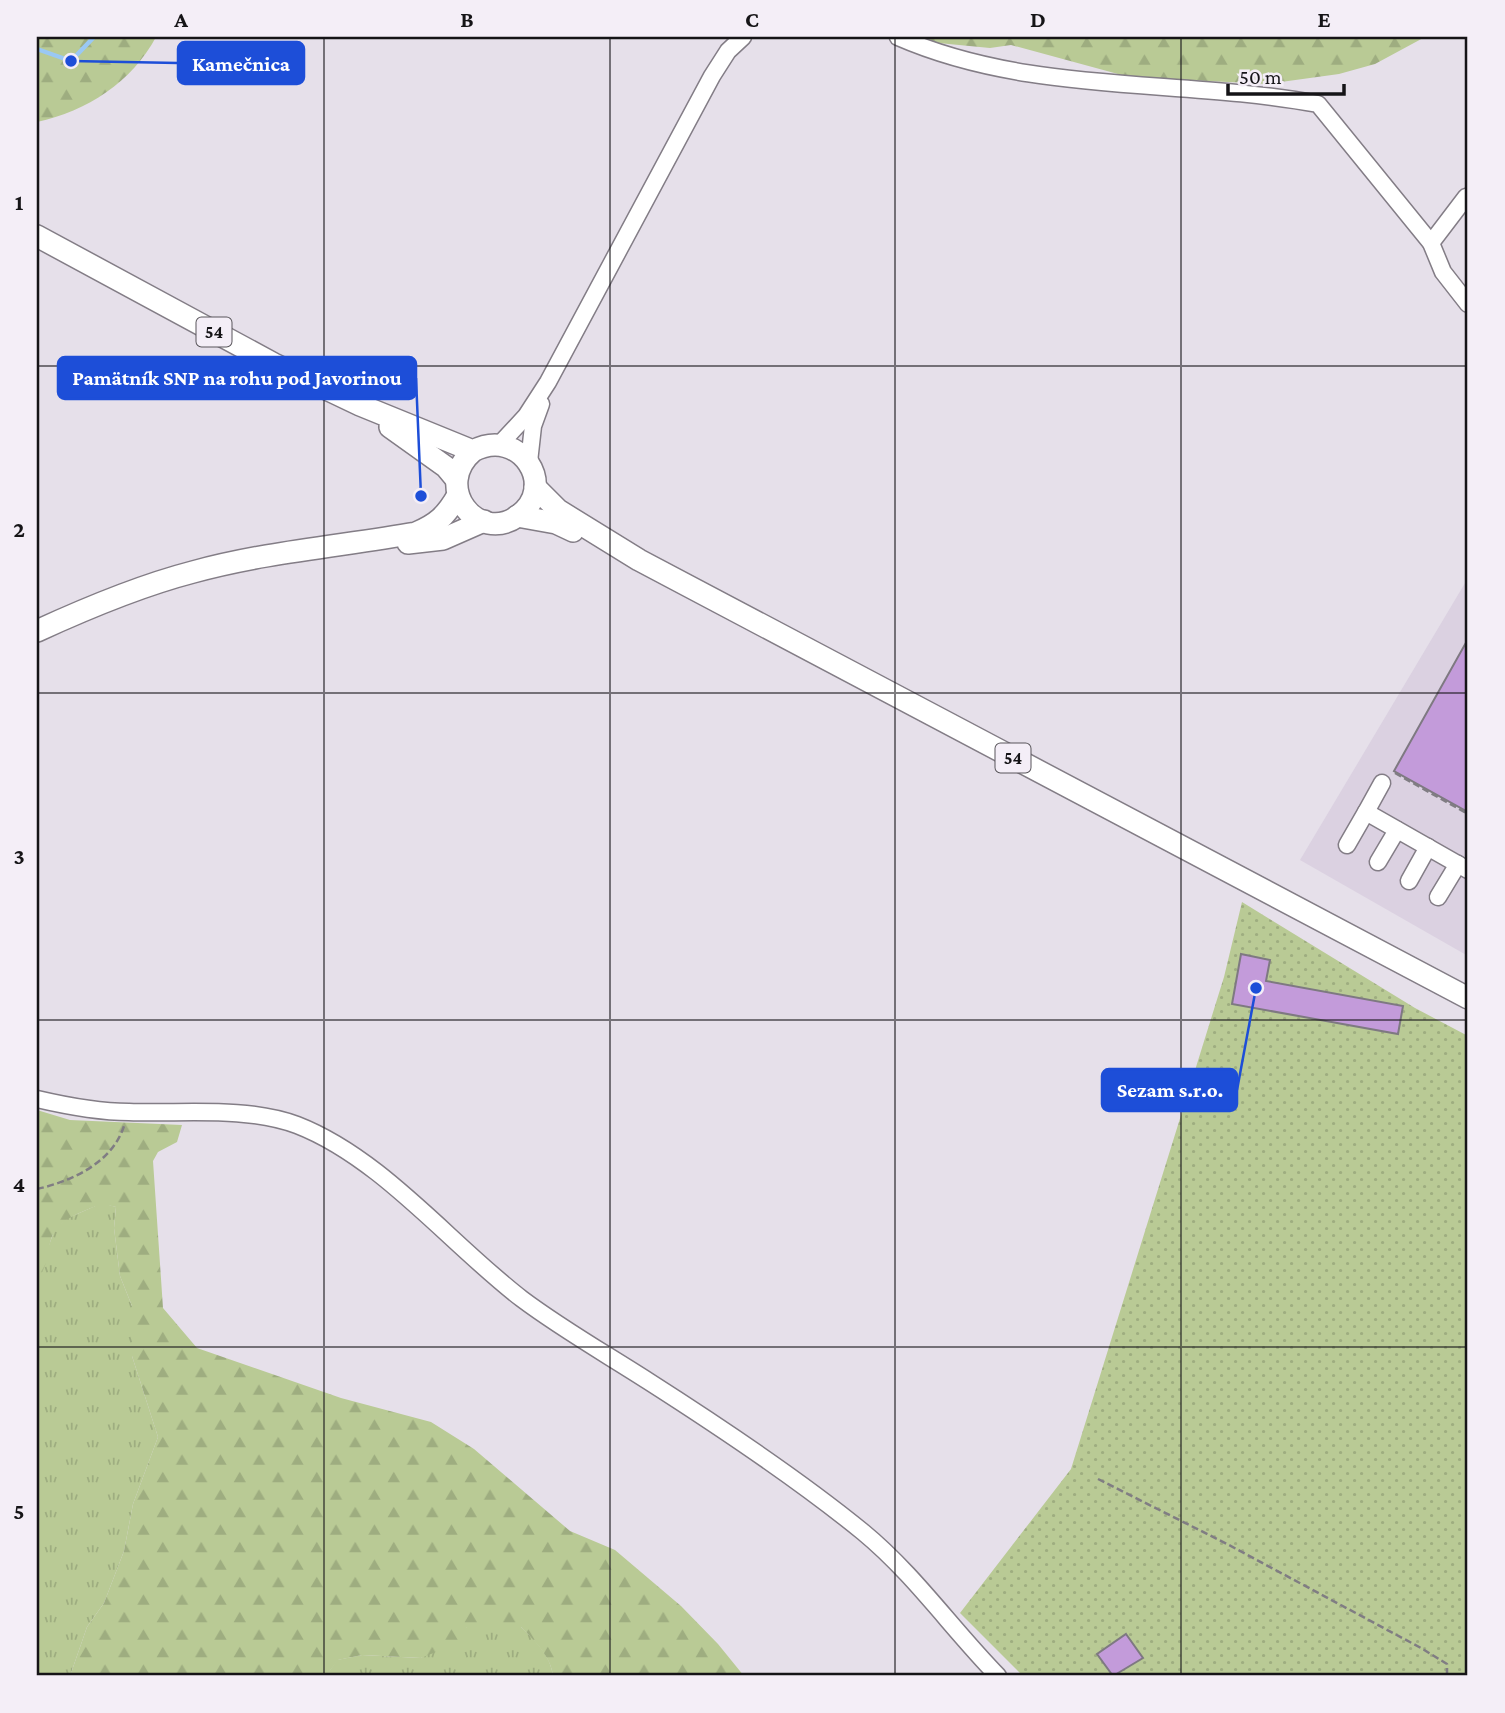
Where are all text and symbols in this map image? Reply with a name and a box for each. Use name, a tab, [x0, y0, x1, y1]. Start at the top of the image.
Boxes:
text: A	[173, 6, 188, 32]
text: B	[460, 6, 474, 32]
text: C	[745, 6, 759, 32]
text: D	[1030, 6, 1046, 32]
text: E	[1317, 6, 1331, 32]
callout: Kamečnica	[178, 42, 304, 84]
text: Kamečnica	[192, 52, 291, 76]
scale bar	[1228, 52, 1344, 96]
text: 50 m	[1239, 65, 1282, 89]
text: 1	[15, 189, 24, 215]
road number: 54	[196, 318, 232, 346]
callout: Pamätník SNP na rohu pod Javorinou	[58, 357, 416, 399]
text: Pamätník SNP na rohu pod Javorinou	[72, 366, 402, 390]
text: 2	[13, 516, 25, 542]
road number: 54	[996, 744, 1030, 772]
text: 3	[13, 843, 25, 869]
callout: Sezam s.r.o.	[1102, 1069, 1237, 1111]
text: Sezam s.r.o.	[1117, 1078, 1223, 1102]
text: 4	[13, 1171, 25, 1197]
text: 5	[13, 1498, 25, 1524]

